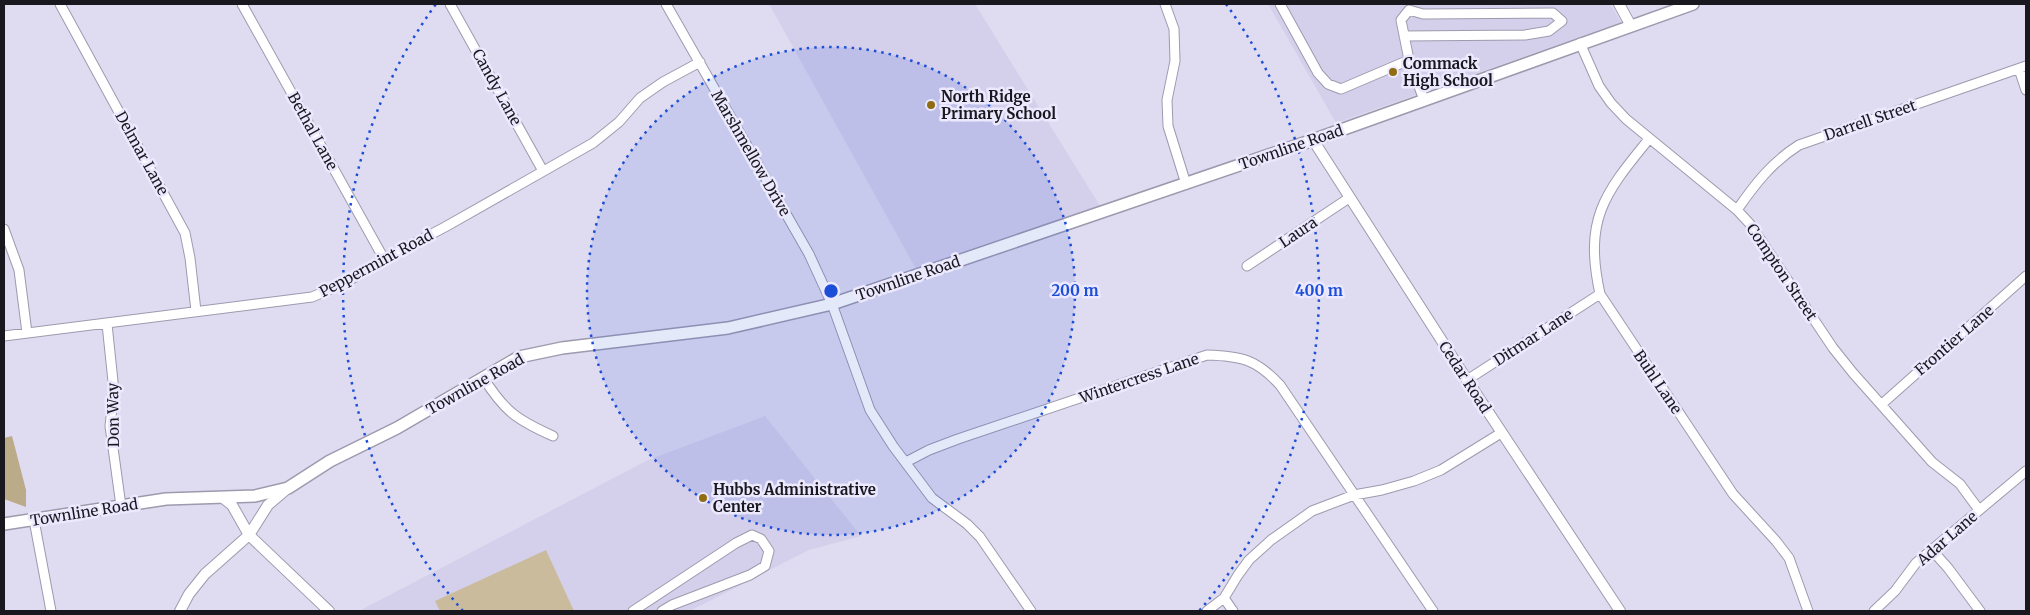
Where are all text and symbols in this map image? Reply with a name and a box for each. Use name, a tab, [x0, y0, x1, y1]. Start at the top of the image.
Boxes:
street label: Candy Lane	[468, 45, 526, 129]
place label: Commack High School	[1403, 54, 1493, 90]
marker: Commack High School	[1387, 66, 1399, 78]
street label: Marshmellow Drive	[707, 87, 795, 220]
place label: North Ridge Primary School	[941, 87, 1056, 123]
street label: Bethal Lane	[284, 89, 342, 173]
street label: Darrell Street	[1821, 95, 1919, 145]
marker: North Ridge Primary School	[925, 99, 937, 111]
street label: Delmar Lane	[111, 108, 173, 198]
street label: Townline Road	[1236, 120, 1346, 174]
street label: Laura	[1275, 213, 1321, 251]
street label: Compton Street	[1743, 220, 1822, 324]
street label: Peppermint Road	[316, 225, 436, 301]
street label: Townline Road	[853, 251, 963, 305]
text: 200 m	[1051, 281, 1099, 300]
text: 400 m	[1295, 281, 1343, 300]
centre of rings	[822, 282, 840, 300]
street label: Frontier Lane	[1911, 301, 1997, 379]
street label: Ditmar Lane	[1490, 304, 1576, 370]
street label: Cedar Road	[1435, 338, 1495, 416]
street label: Buhl Lane	[1630, 346, 1686, 418]
street label: Townline Road	[423, 349, 527, 419]
street label: Wintercress Lane	[1076, 349, 1201, 408]
street label: Don Way	[103, 382, 123, 447]
place label: Hubbs Administrative Center	[713, 480, 876, 516]
marker: Hubbs Administrative Center	[697, 492, 709, 504]
street label: Townline Road	[29, 494, 139, 530]
street label: Adar Lane	[1912, 507, 1981, 570]

